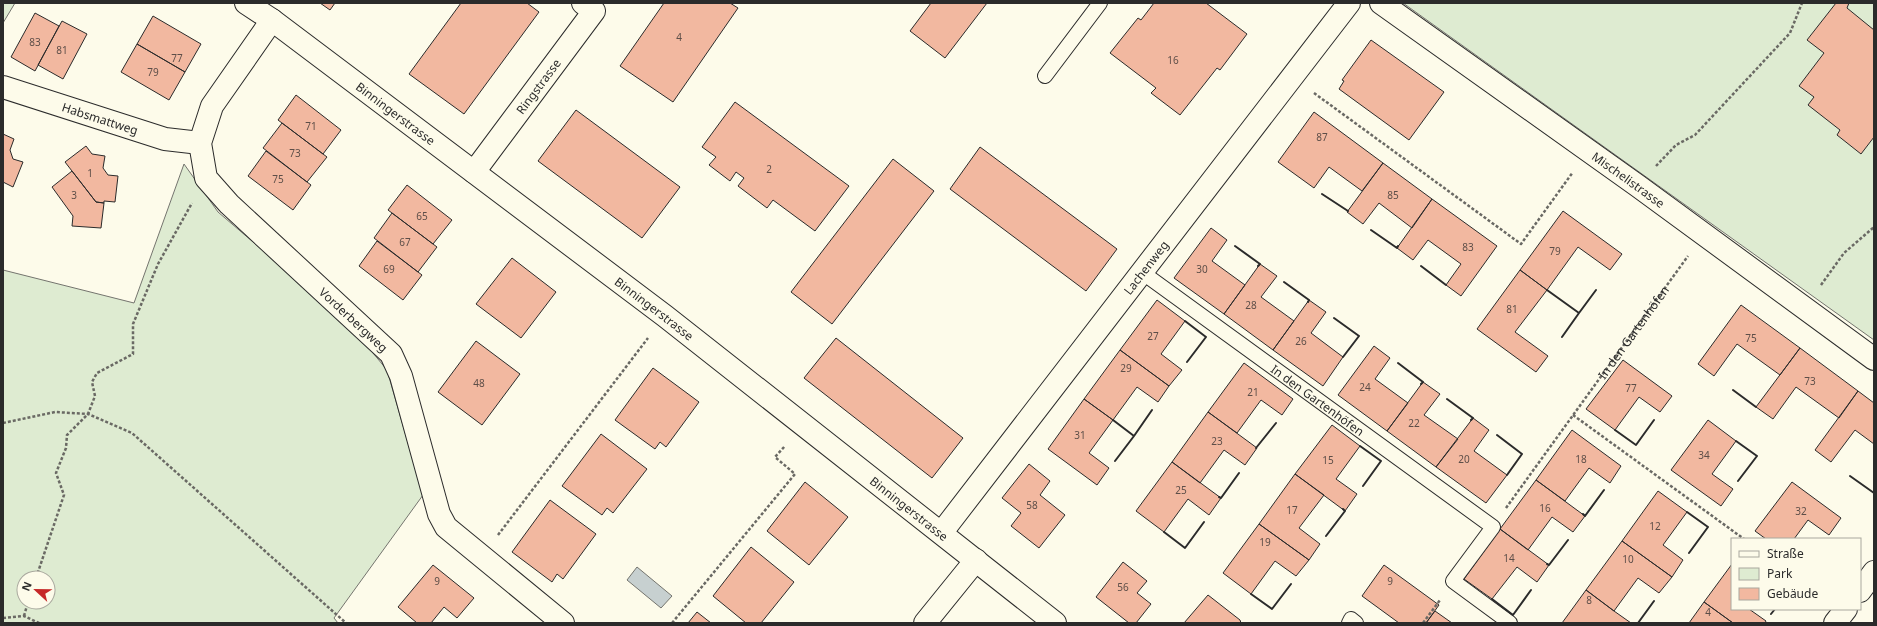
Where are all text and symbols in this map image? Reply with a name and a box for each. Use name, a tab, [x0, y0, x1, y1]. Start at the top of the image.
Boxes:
house number: 4	[676, 30, 682, 44]
house number: 83	[29, 35, 41, 49]
house number: 81	[56, 43, 68, 57]
house number: 77	[171, 51, 183, 65]
house number: 16	[1167, 53, 1179, 67]
street label: Ringstrasse	[512, 55, 564, 117]
house number: 79	[147, 65, 159, 79]
street label: Binningerstrasse	[353, 78, 439, 149]
street label: Habsmattweg	[60, 98, 140, 138]
house number: 71	[305, 119, 317, 133]
house number: 87	[1316, 130, 1328, 144]
house number: 73	[289, 146, 301, 160]
street label: Mischelistrasse	[1589, 148, 1669, 212]
house number: 2	[766, 162, 772, 176]
house number: 1	[87, 166, 93, 180]
house number: 75	[272, 172, 284, 186]
house number: 3	[71, 188, 77, 202]
house number: 85	[1387, 188, 1399, 202]
house number: 65	[416, 209, 428, 223]
house number: 67	[399, 235, 411, 249]
street label: Lachenweg	[1119, 237, 1172, 298]
house number: 83	[1462, 240, 1474, 254]
house number: 79	[1549, 244, 1561, 258]
house number: 69	[383, 262, 395, 276]
house number: 30	[1196, 262, 1208, 276]
street label: Binningerstrasse	[611, 273, 698, 344]
street label: In den Gartenhöfen	[1594, 282, 1673, 382]
street label: Vorderbergweg	[316, 283, 392, 356]
house number: 28	[1245, 298, 1257, 312]
house number: 81	[1506, 302, 1518, 316]
house number: 27	[1147, 329, 1159, 343]
house number: 75	[1745, 331, 1757, 345]
house number: 26	[1295, 334, 1307, 348]
street label: In den Gartenhöfen	[1268, 360, 1368, 439]
house number: 29	[1120, 361, 1132, 375]
house number: 73	[1804, 374, 1816, 388]
house number: 48	[473, 376, 485, 390]
house number: 24	[1359, 380, 1371, 394]
house number: 77	[1625, 381, 1637, 395]
house number: 21	[1247, 385, 1259, 399]
house number: 22	[1408, 416, 1420, 430]
house number: 31	[1074, 428, 1086, 442]
house number: 23	[1211, 434, 1223, 448]
house number: 34	[1698, 448, 1710, 462]
house number: 20	[1458, 452, 1470, 466]
house number: 18	[1575, 452, 1587, 466]
house number: 15	[1322, 453, 1334, 467]
street label: Binningerstrasse	[867, 472, 952, 545]
house number: 25	[1175, 483, 1187, 497]
house number: 58	[1026, 498, 1038, 512]
house number: 16	[1539, 501, 1551, 515]
house number: 17	[1286, 503, 1298, 517]
house number: 32	[1795, 504, 1807, 518]
house number: 12	[1649, 519, 1661, 533]
house number: 19	[1259, 535, 1271, 549]
legend	[1731, 538, 1861, 610]
text: Straße	[1767, 545, 1804, 562]
house number: 14	[1503, 551, 1515, 565]
house number: 10	[1622, 552, 1634, 566]
text: Park	[1767, 565, 1793, 582]
north arrow	[16, 570, 56, 610]
house number: 9	[434, 574, 440, 588]
house number: 9	[1387, 574, 1393, 588]
text: N	[18, 579, 35, 593]
house number: 56	[1117, 580, 1129, 594]
text: Gebäude	[1767, 585, 1818, 602]
house number: 8	[1586, 593, 1592, 607]
house number: 4	[1705, 605, 1711, 619]

